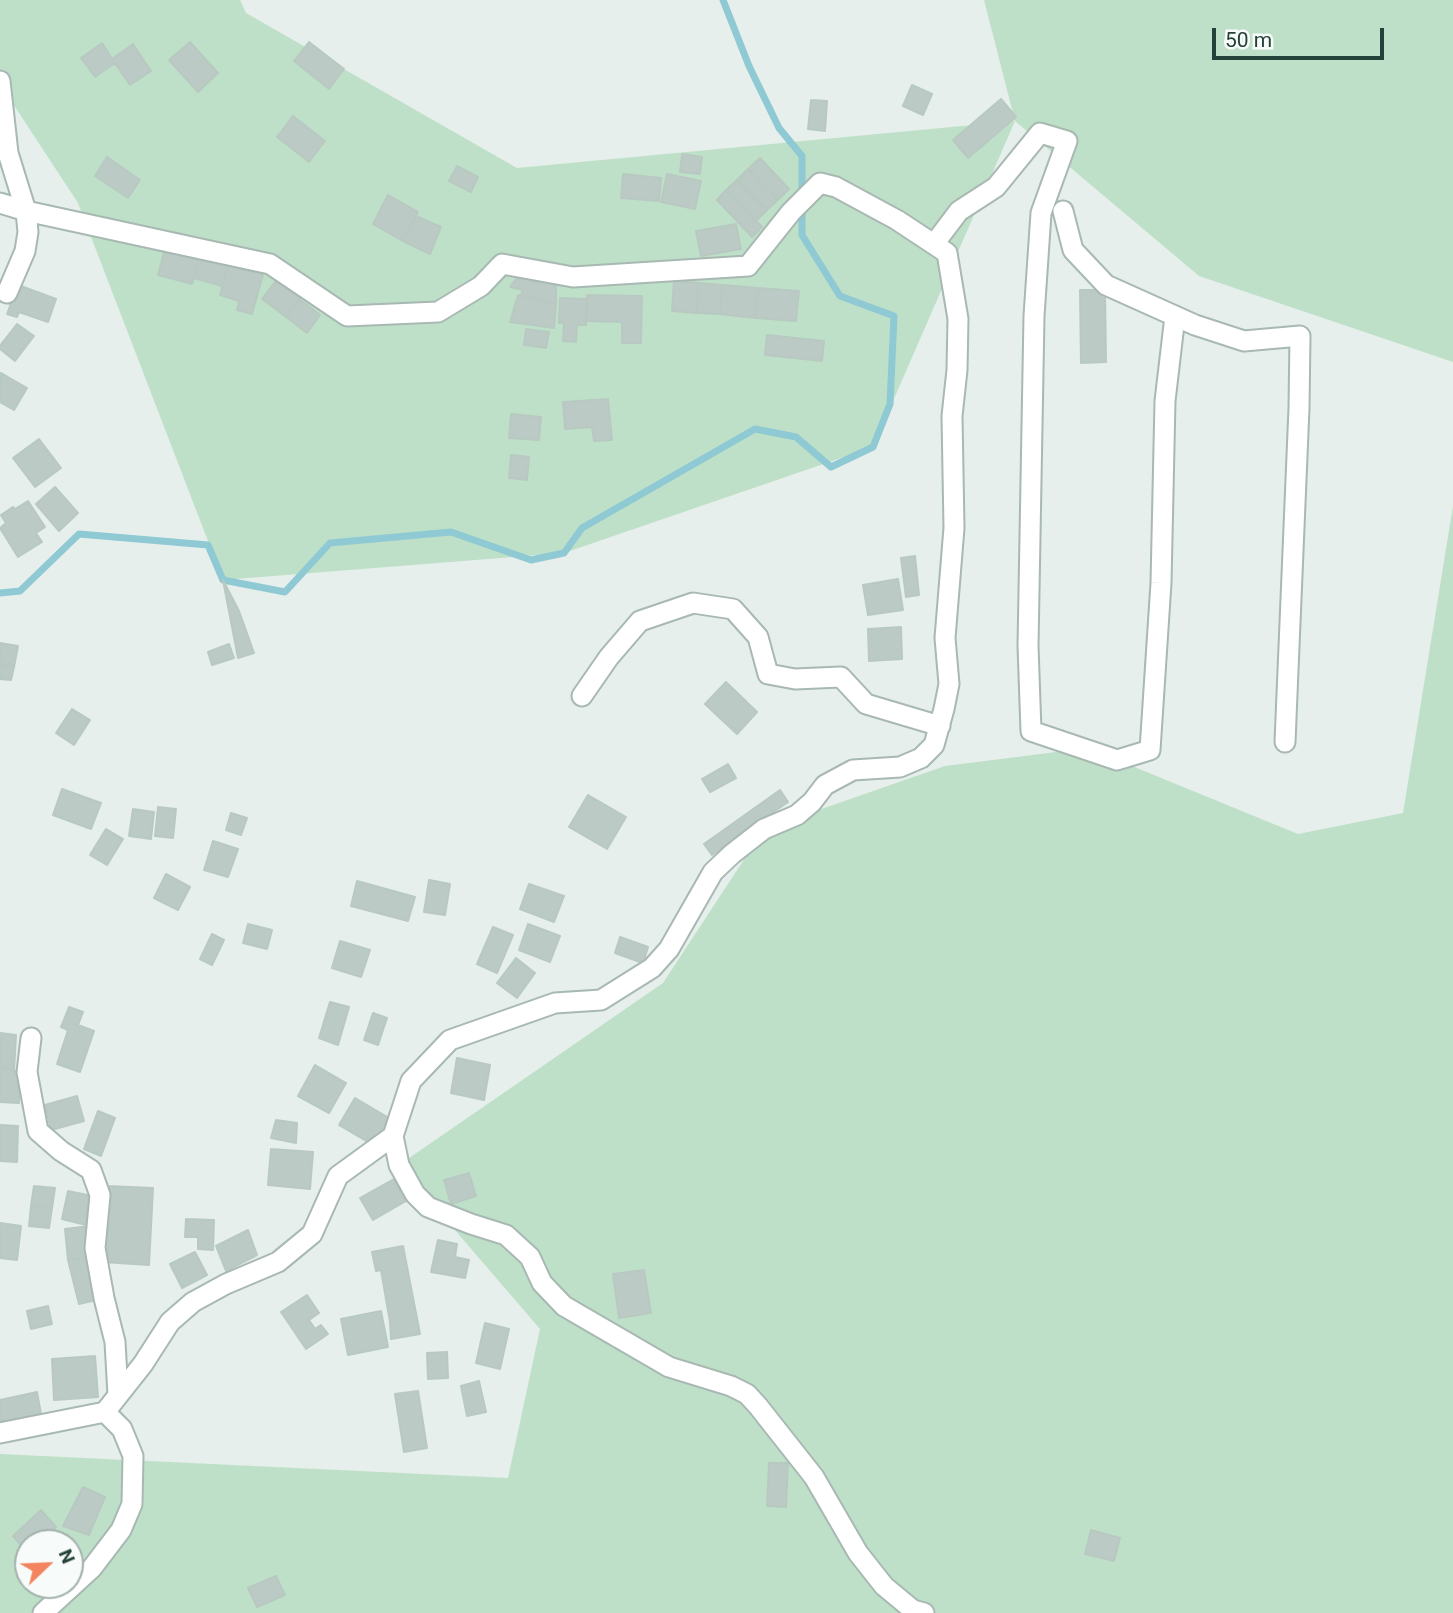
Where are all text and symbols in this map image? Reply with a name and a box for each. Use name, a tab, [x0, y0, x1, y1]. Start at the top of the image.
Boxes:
scale bar	[1215, 14, 1386, 58]
text: 50 m	[1225, 28, 1272, 52]
north arrow	[14, 1529, 84, 1599]
text: N	[54, 1546, 80, 1567]

